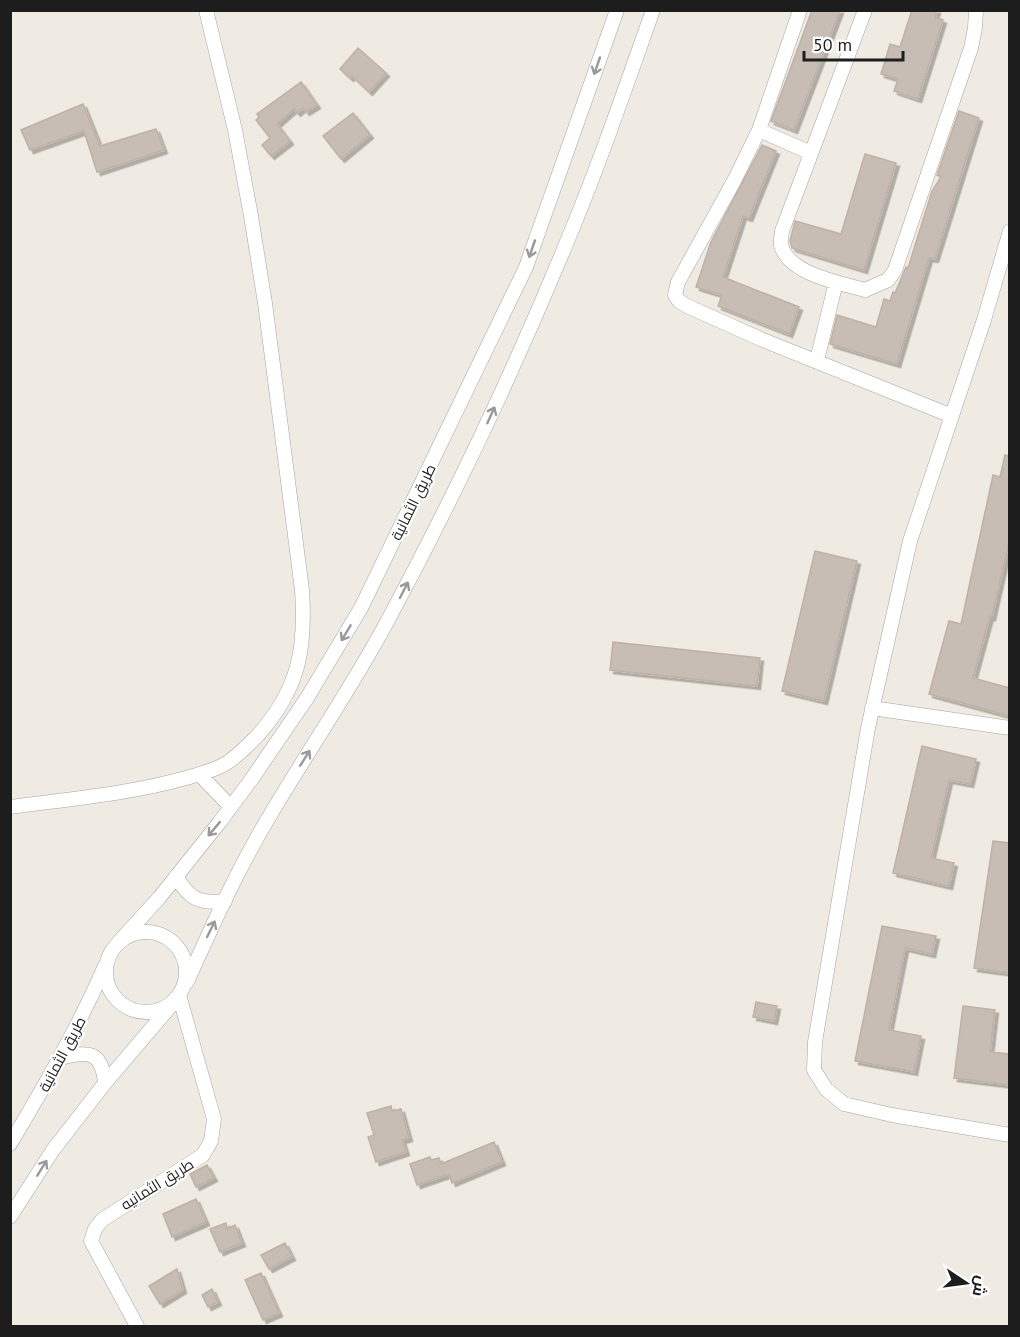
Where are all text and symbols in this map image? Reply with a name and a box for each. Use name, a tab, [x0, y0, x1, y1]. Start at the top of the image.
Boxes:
scale bar	[804, 24, 903, 62]
text: 50 m	[813, 33, 852, 56]
one-way arrow	[591, 56, 602, 75]
one-way arrow	[526, 240, 537, 258]
one-way arrow	[486, 407, 497, 425]
street label: طريق الثمانية	[386, 461, 441, 544]
one-way arrow	[398, 581, 410, 599]
one-way arrow	[340, 624, 352, 641]
one-way arrow	[300, 750, 312, 767]
one-way arrow	[207, 821, 221, 836]
one-way arrow	[206, 920, 218, 938]
street label: طريق الثمانية	[34, 1013, 91, 1095]
street label: طريق الثمانيه	[117, 1154, 198, 1215]
one-way arrow	[36, 1160, 48, 1177]
north arrow	[936, 1253, 996, 1313]
text: ش	[969, 1274, 993, 1299]

